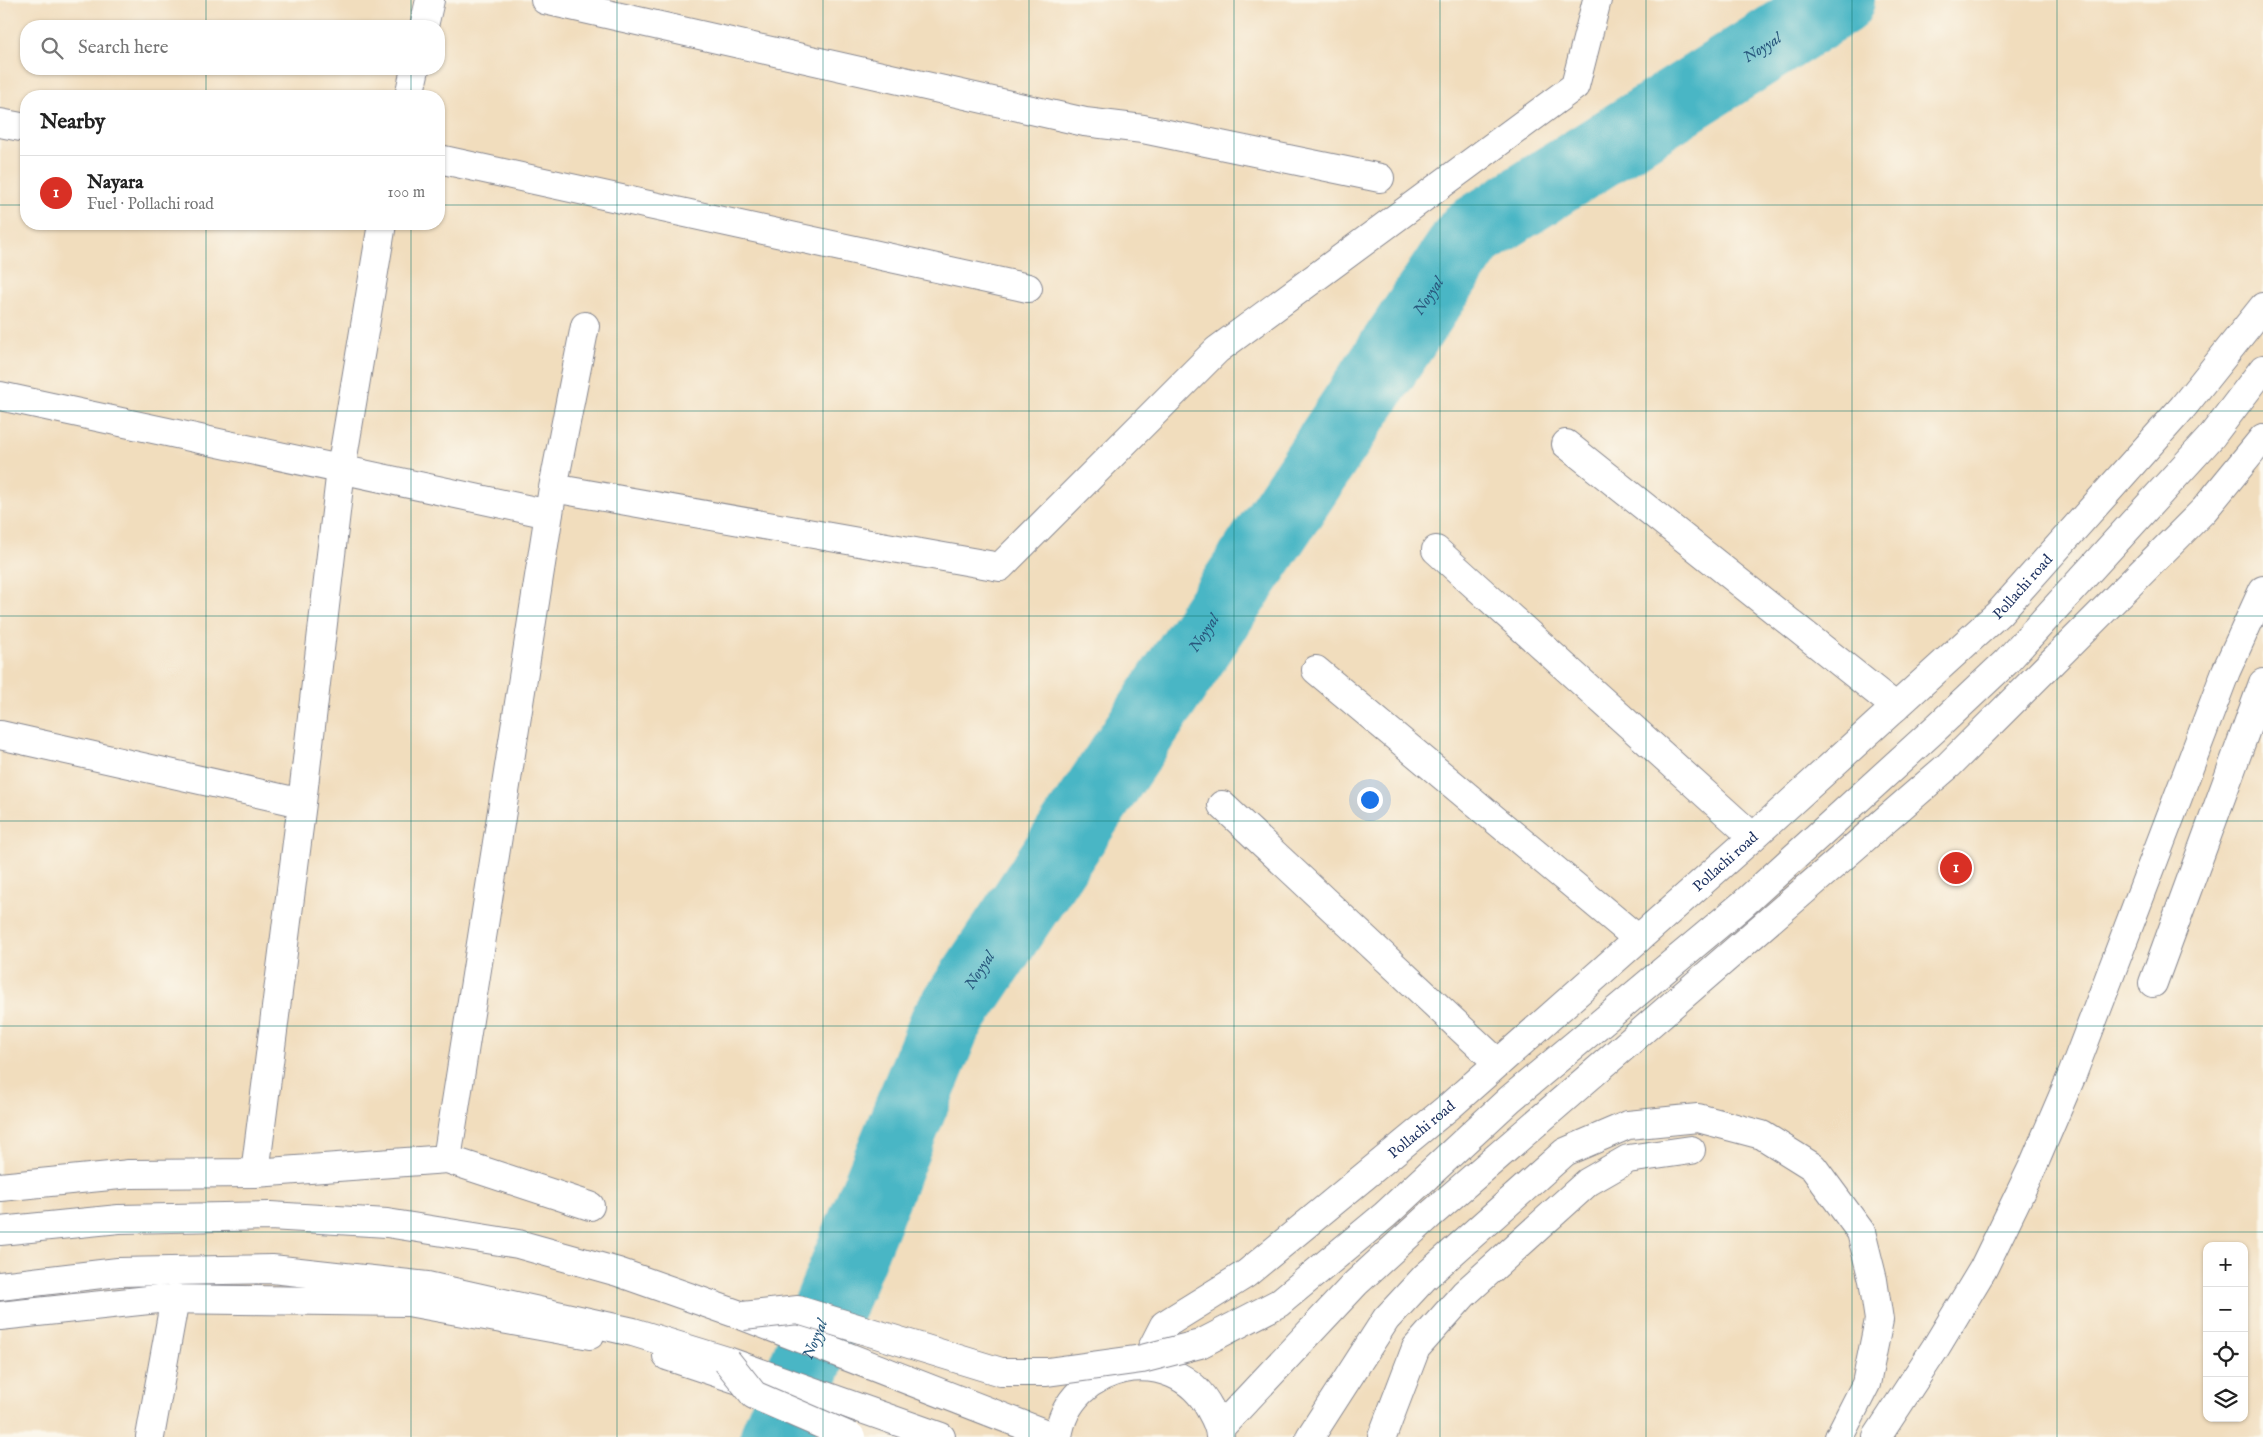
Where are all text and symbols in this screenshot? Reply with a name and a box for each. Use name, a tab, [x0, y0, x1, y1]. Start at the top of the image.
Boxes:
search box	[20, 20, 445, 75]
water label: Noyyal	[1740, 28, 1787, 68]
icon: search	[38, 34, 66, 62]
text: Search here	[78, 36, 169, 60]
text: Nearby	[40, 109, 105, 136]
text: Nayara	[87, 171, 144, 195]
text: 1	[53, 183, 59, 203]
text: 100 m	[388, 183, 425, 203]
text: Fuel · Pollachi road	[87, 195, 214, 215]
water label: Noyyal	[1409, 273, 1450, 320]
street label: Pollachi road	[1989, 549, 2057, 624]
water label: Noyyal	[1185, 610, 1225, 657]
your location	[1357, 787, 1383, 813]
street label: Pollachi road	[1689, 827, 1763, 896]
pin: 1	[1940, 849, 1972, 887]
water label: Noyyal	[960, 947, 1001, 994]
street label: Pollachi road	[1384, 1096, 1459, 1162]
map controls	[2203, 1242, 2248, 1422]
button: +	[2203, 1242, 2248, 1287]
button: −	[2203, 1287, 2248, 1332]
water label: Noyyal	[799, 1316, 833, 1363]
button: locate	[2203, 1332, 2248, 1377]
button: layers	[2203, 1377, 2248, 1422]

